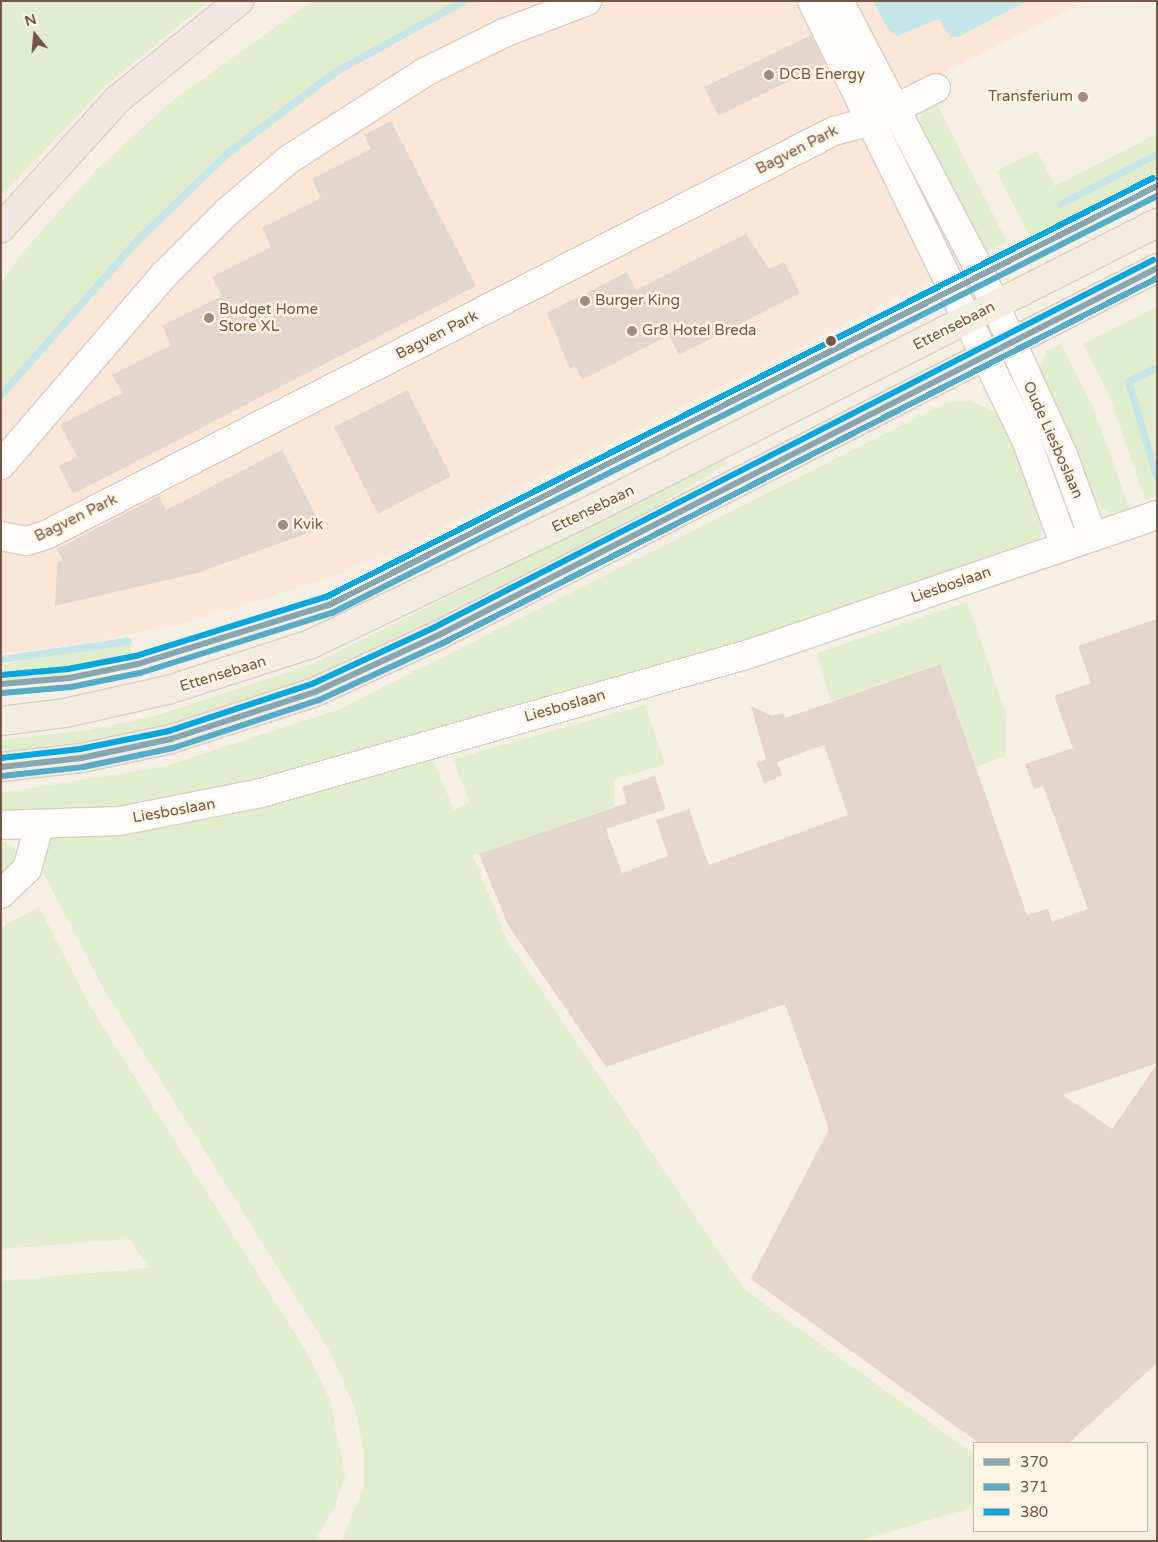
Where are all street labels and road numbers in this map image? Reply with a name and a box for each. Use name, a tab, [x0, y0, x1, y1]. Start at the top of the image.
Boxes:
street label: Bagven Park	[753, 122, 841, 178]
street label: Ettensebaan	[910, 298, 998, 354]
street label: Bagven Park	[393, 307, 481, 363]
street label: Oude Liesboslaan	[1019, 378, 1087, 502]
street label: Ettensebaan	[549, 481, 637, 537]
street label: Bagven Park	[32, 490, 120, 546]
street label: Liesboslaan	[909, 563, 993, 607]
street label: Ettensebaan	[178, 652, 268, 696]
street label: Liesboslaan	[522, 686, 608, 726]
street label: Liesboslaan	[131, 795, 217, 827]

